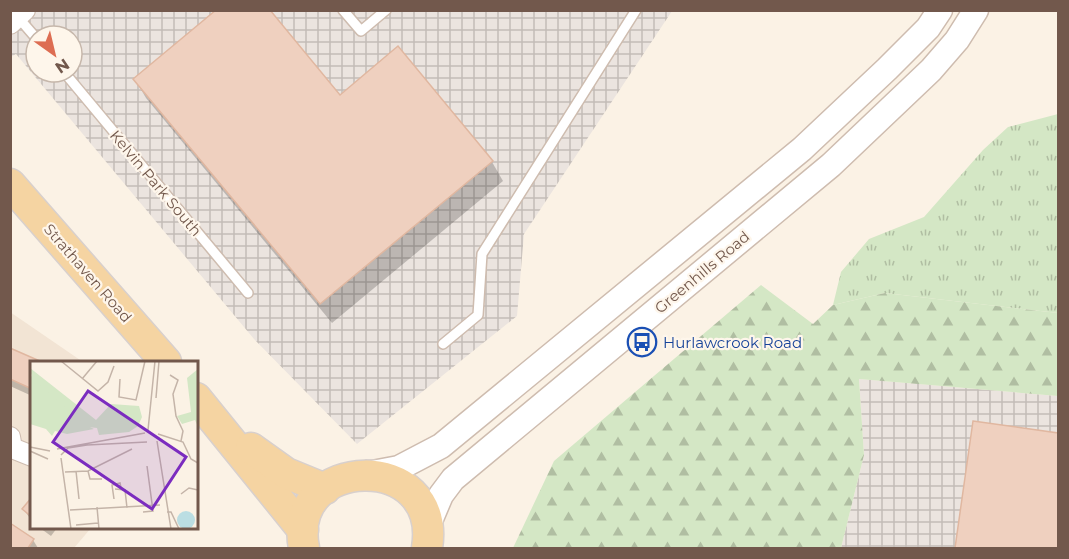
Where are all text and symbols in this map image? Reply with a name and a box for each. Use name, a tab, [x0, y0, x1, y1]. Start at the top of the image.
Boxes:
north arrow	[24, 24, 84, 84]
text: N	[51, 55, 73, 78]
street label: Kelvin Park South	[106, 126, 206, 240]
street label: Strathaven Road	[40, 220, 136, 326]
street label: Greenhills Road	[651, 227, 753, 317]
bus stop icon: Hurlawcrook Road	[626, 326, 658, 358]
place label: Hurlawcrook Road	[663, 333, 802, 352]
inset map	[30, 361, 198, 529]

